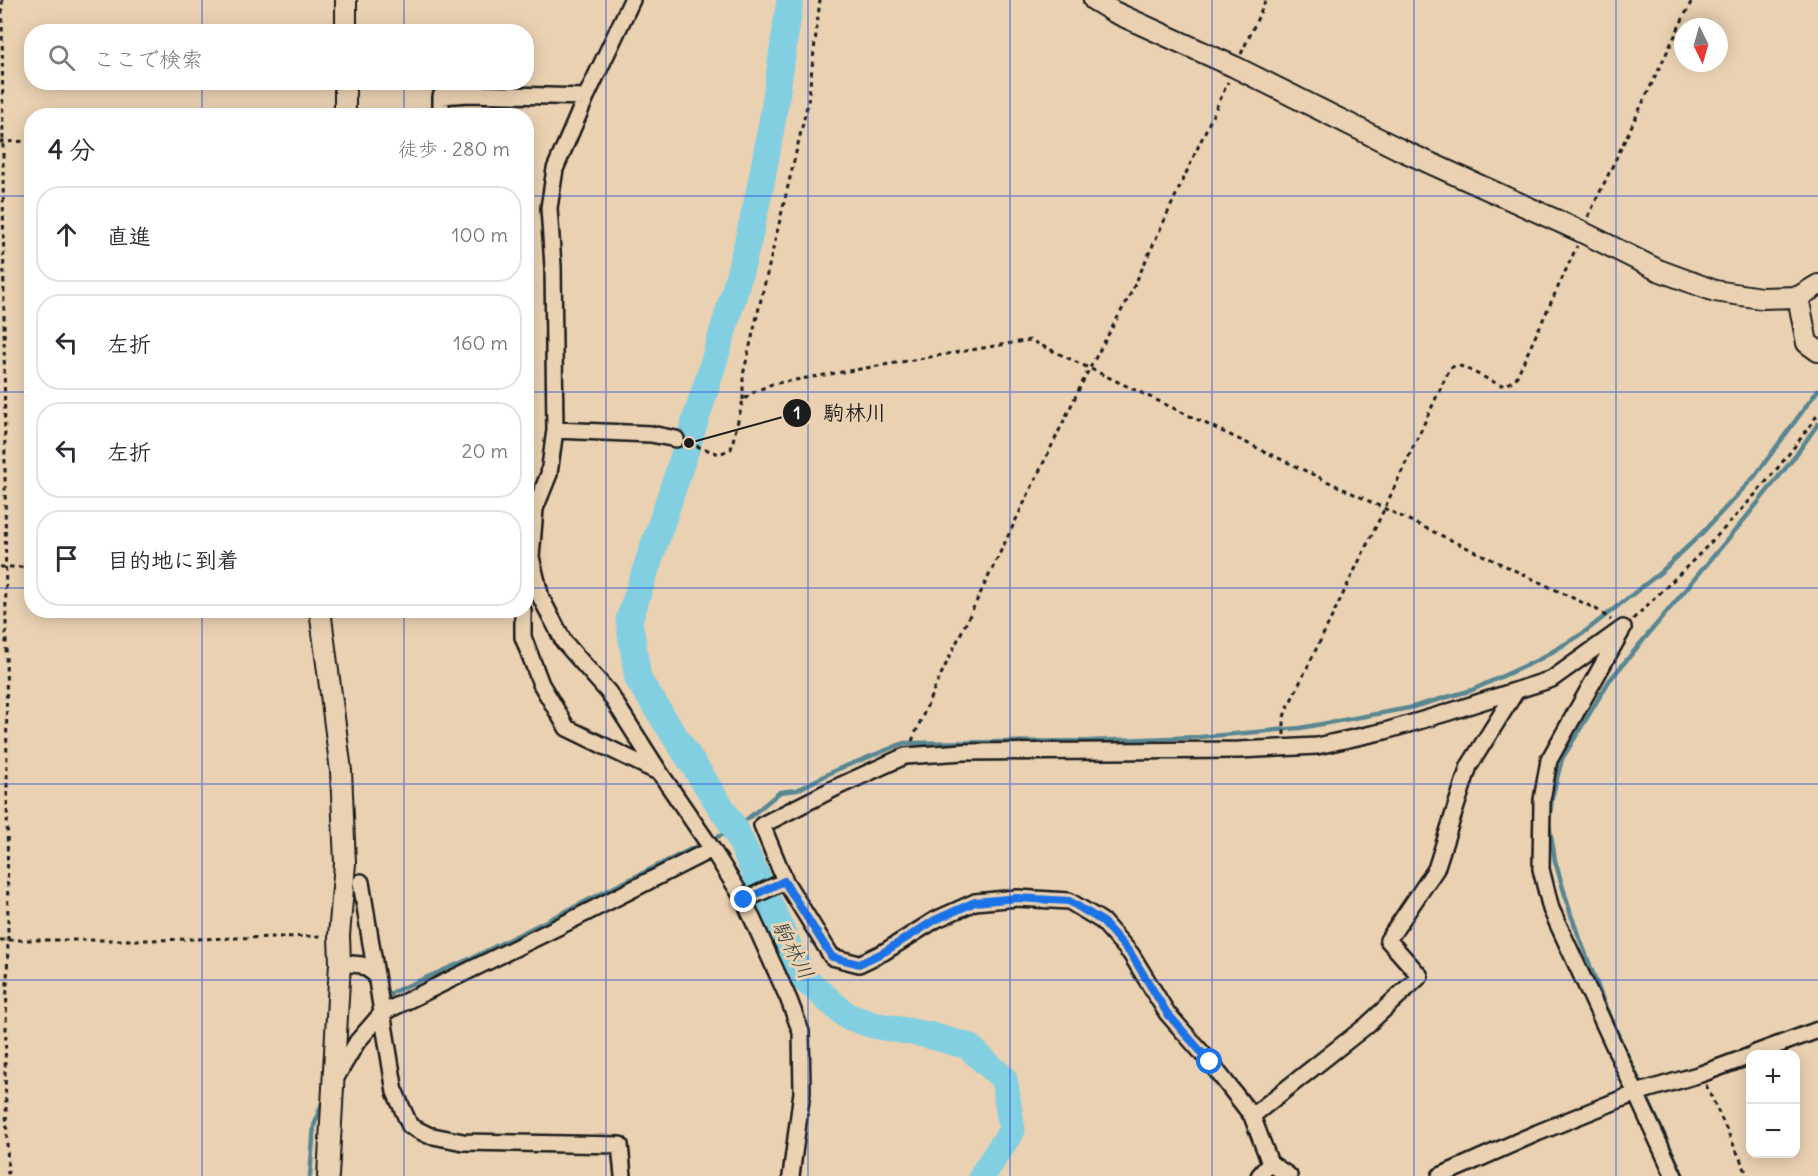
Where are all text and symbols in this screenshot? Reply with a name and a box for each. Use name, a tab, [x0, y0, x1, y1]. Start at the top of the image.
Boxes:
north arrow	[1674, 18, 1728, 72]
search box	[24, 24, 534, 90]
icon: search	[45, 41, 78, 74]
text: ここで検索	[93, 45, 203, 73]
text: 4 分	[48, 133, 95, 166]
text: 徒歩 · 280 m	[398, 136, 510, 161]
icon: ahead	[50, 218, 83, 251]
text: 直進	[107, 222, 151, 250]
text: 100 m	[451, 222, 508, 247]
icon: left	[50, 326, 83, 359]
text: 左折	[107, 330, 151, 358]
text: 160 m	[453, 330, 508, 355]
callout: 駒林川	[782, 394, 899, 433]
text: 駒林川	[824, 399, 887, 426]
text: 1	[793, 401, 801, 424]
icon: left	[50, 434, 83, 467]
text: 左折	[107, 438, 151, 466]
text: 20 m	[462, 438, 508, 463]
icon: arrive	[50, 542, 83, 575]
text: 目的地に到着	[107, 546, 239, 574]
route end	[730, 886, 756, 912]
water label: 駒林川	[767, 916, 820, 984]
route start	[1196, 1048, 1222, 1074]
map controls	[1746, 1050, 1800, 1158]
button: +	[1746, 1050, 1800, 1104]
button: −	[1746, 1104, 1800, 1158]

